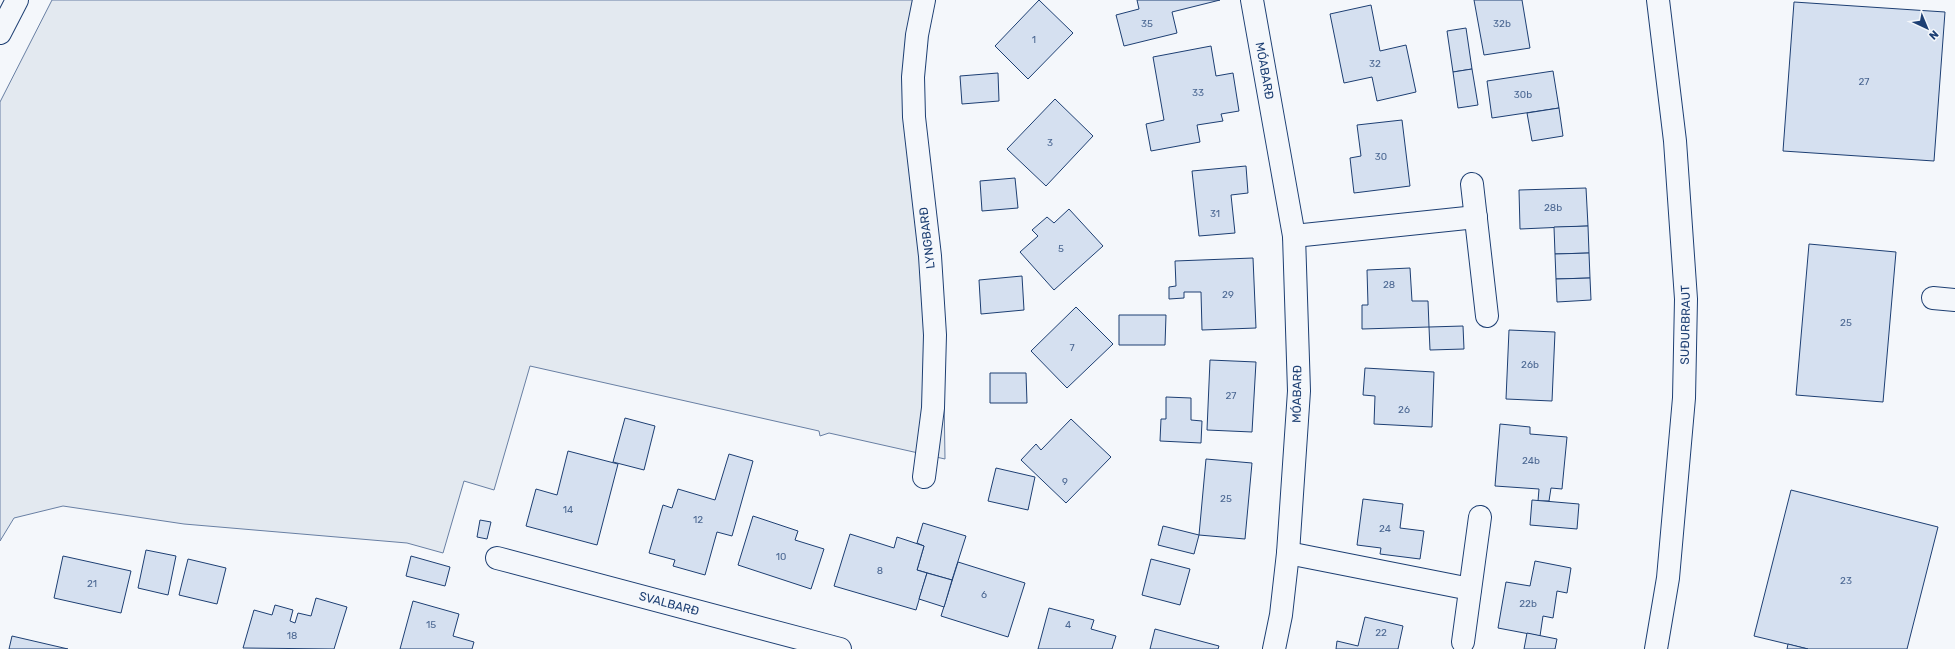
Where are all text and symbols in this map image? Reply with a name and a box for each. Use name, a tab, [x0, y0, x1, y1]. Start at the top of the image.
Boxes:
north arrow	[1907, 8, 1947, 48]
house number: 35	[1141, 18, 1153, 30]
house number: 32b	[1493, 18, 1511, 30]
text: N	[1926, 27, 1941, 42]
house number: 1	[1032, 34, 1036, 46]
street label: MÓABARÐ	[1253, 41, 1277, 101]
house number: 32	[1369, 58, 1381, 70]
house number: 27	[1859, 76, 1870, 88]
house number: 33	[1192, 87, 1204, 99]
house number: 30b	[1514, 89, 1532, 101]
house number: 3	[1047, 137, 1053, 149]
house number: 30	[1375, 151, 1387, 163]
house number: 28b	[1544, 202, 1562, 214]
street label: LYNGBARÐ	[916, 206, 938, 270]
house number: 31	[1210, 208, 1220, 220]
house number: 5	[1058, 243, 1064, 255]
house number: 28	[1383, 279, 1395, 291]
street label: SUÐURBRAUT	[1678, 284, 1693, 365]
house number: 29	[1222, 289, 1234, 301]
house number: 25	[1840, 317, 1852, 329]
house number: 7	[1069, 342, 1075, 354]
house number: 26b	[1521, 359, 1539, 371]
street label: MÓABARÐ	[1289, 365, 1305, 423]
house number: 27	[1226, 390, 1237, 402]
house number: 26	[1398, 404, 1410, 416]
house number: 24b	[1522, 455, 1540, 467]
house number: 9	[1062, 476, 1068, 488]
house number: 25	[1220, 493, 1232, 505]
house number: 14	[563, 504, 573, 516]
house number: 12	[693, 514, 703, 526]
house number: 24	[1379, 523, 1391, 535]
house number: 10	[776, 551, 786, 563]
house number: 8	[877, 565, 883, 577]
house number: 23	[1840, 575, 1852, 587]
house number: 21	[87, 578, 97, 590]
street label: SVALBARÐ	[638, 589, 701, 618]
house number: 6	[981, 589, 987, 601]
house number: 22b	[1519, 598, 1537, 610]
house number: 15	[426, 619, 436, 631]
house number: 4	[1065, 619, 1071, 631]
house number: 22	[1375, 627, 1387, 639]
house number: 18	[287, 630, 297, 642]

